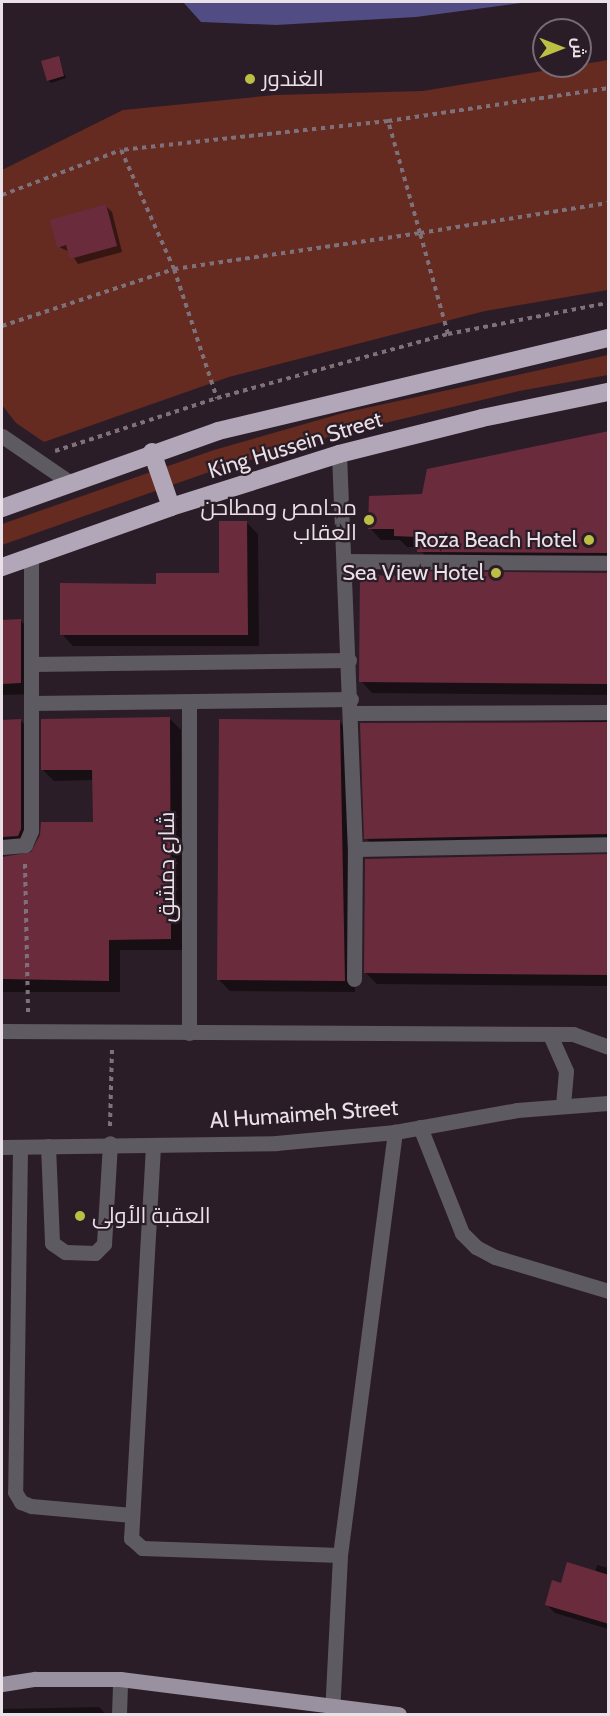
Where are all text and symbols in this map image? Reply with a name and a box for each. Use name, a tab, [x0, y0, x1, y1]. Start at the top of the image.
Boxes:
north arrow	[532, 18, 592, 78]
text: ش	[569, 38, 588, 58]
place label: الغندور	[262, 66, 324, 92]
marker: الغندور	[243, 72, 257, 86]
street label: King Hussein Street	[205, 406, 385, 484]
place label: محامص ومطاحن العقاب	[200, 494, 357, 546]
marker: محامص ومطاحن العقاب	[362, 513, 376, 527]
place label: Roza Beach Hotel	[414, 527, 577, 553]
marker: Roza Beach Hotel	[582, 533, 596, 547]
place label: Sea View Hotel	[342, 560, 484, 586]
marker: Sea View Hotel	[489, 566, 503, 580]
street label: شارع دمشق	[154, 812, 180, 922]
street label: Al Humaimeh Street	[209, 1094, 399, 1134]
place label: العقبة الأولى	[92, 1203, 211, 1229]
marker: العقبة الأولى	[73, 1209, 87, 1223]

